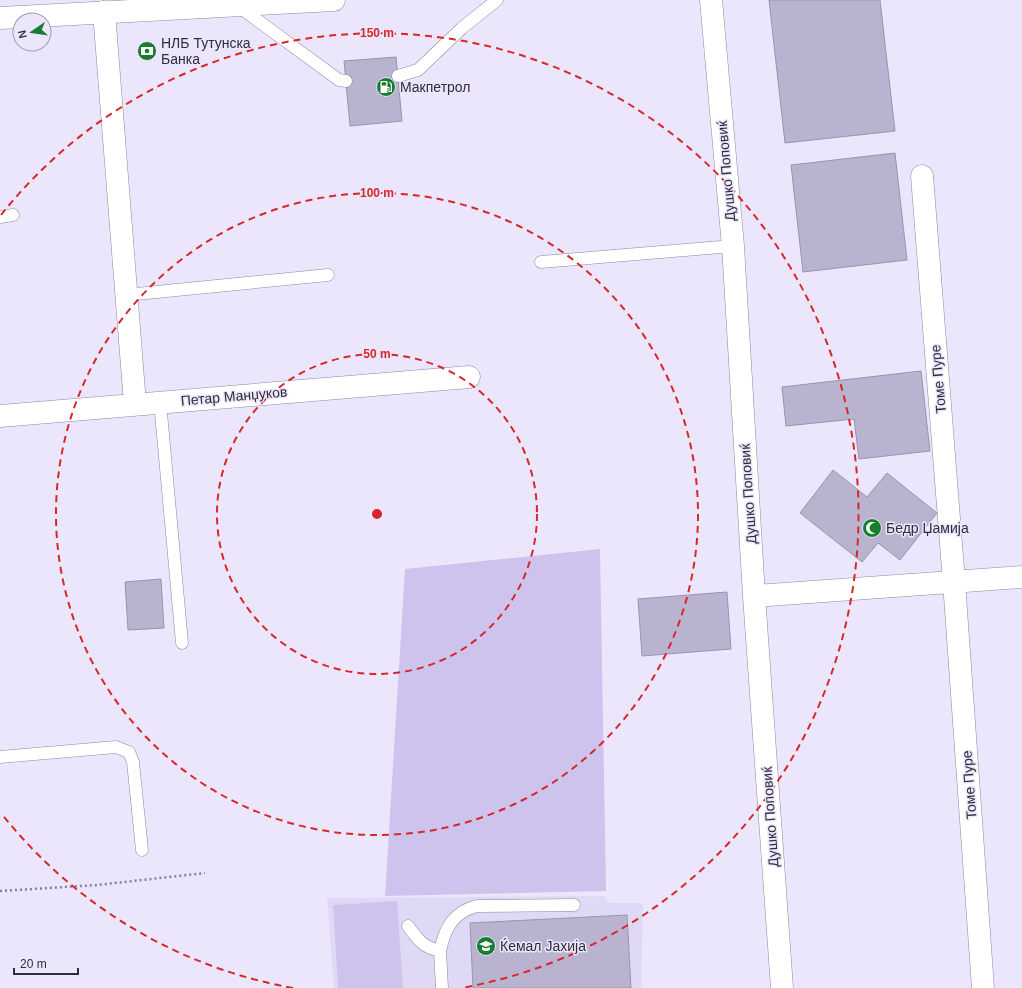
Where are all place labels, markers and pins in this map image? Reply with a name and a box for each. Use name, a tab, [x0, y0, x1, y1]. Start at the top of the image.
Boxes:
place label: НЛБ Тутунска Банка	[161, 35, 251, 67]
bank icon: НЛБ Тутунска Банка	[136, 40, 158, 62]
fuel station icon: Макпетрол	[375, 76, 397, 98]
place label: Макпетрол	[400, 79, 470, 95]
centre of rings	[370, 507, 384, 521]
mosque icon: Бедр Џамија	[861, 517, 883, 539]
place label: Бедр Џамија	[886, 520, 969, 536]
school or university icon: Ќемал Јахија	[475, 935, 497, 957]
place label: Ќемал Јахија	[500, 938, 586, 954]

